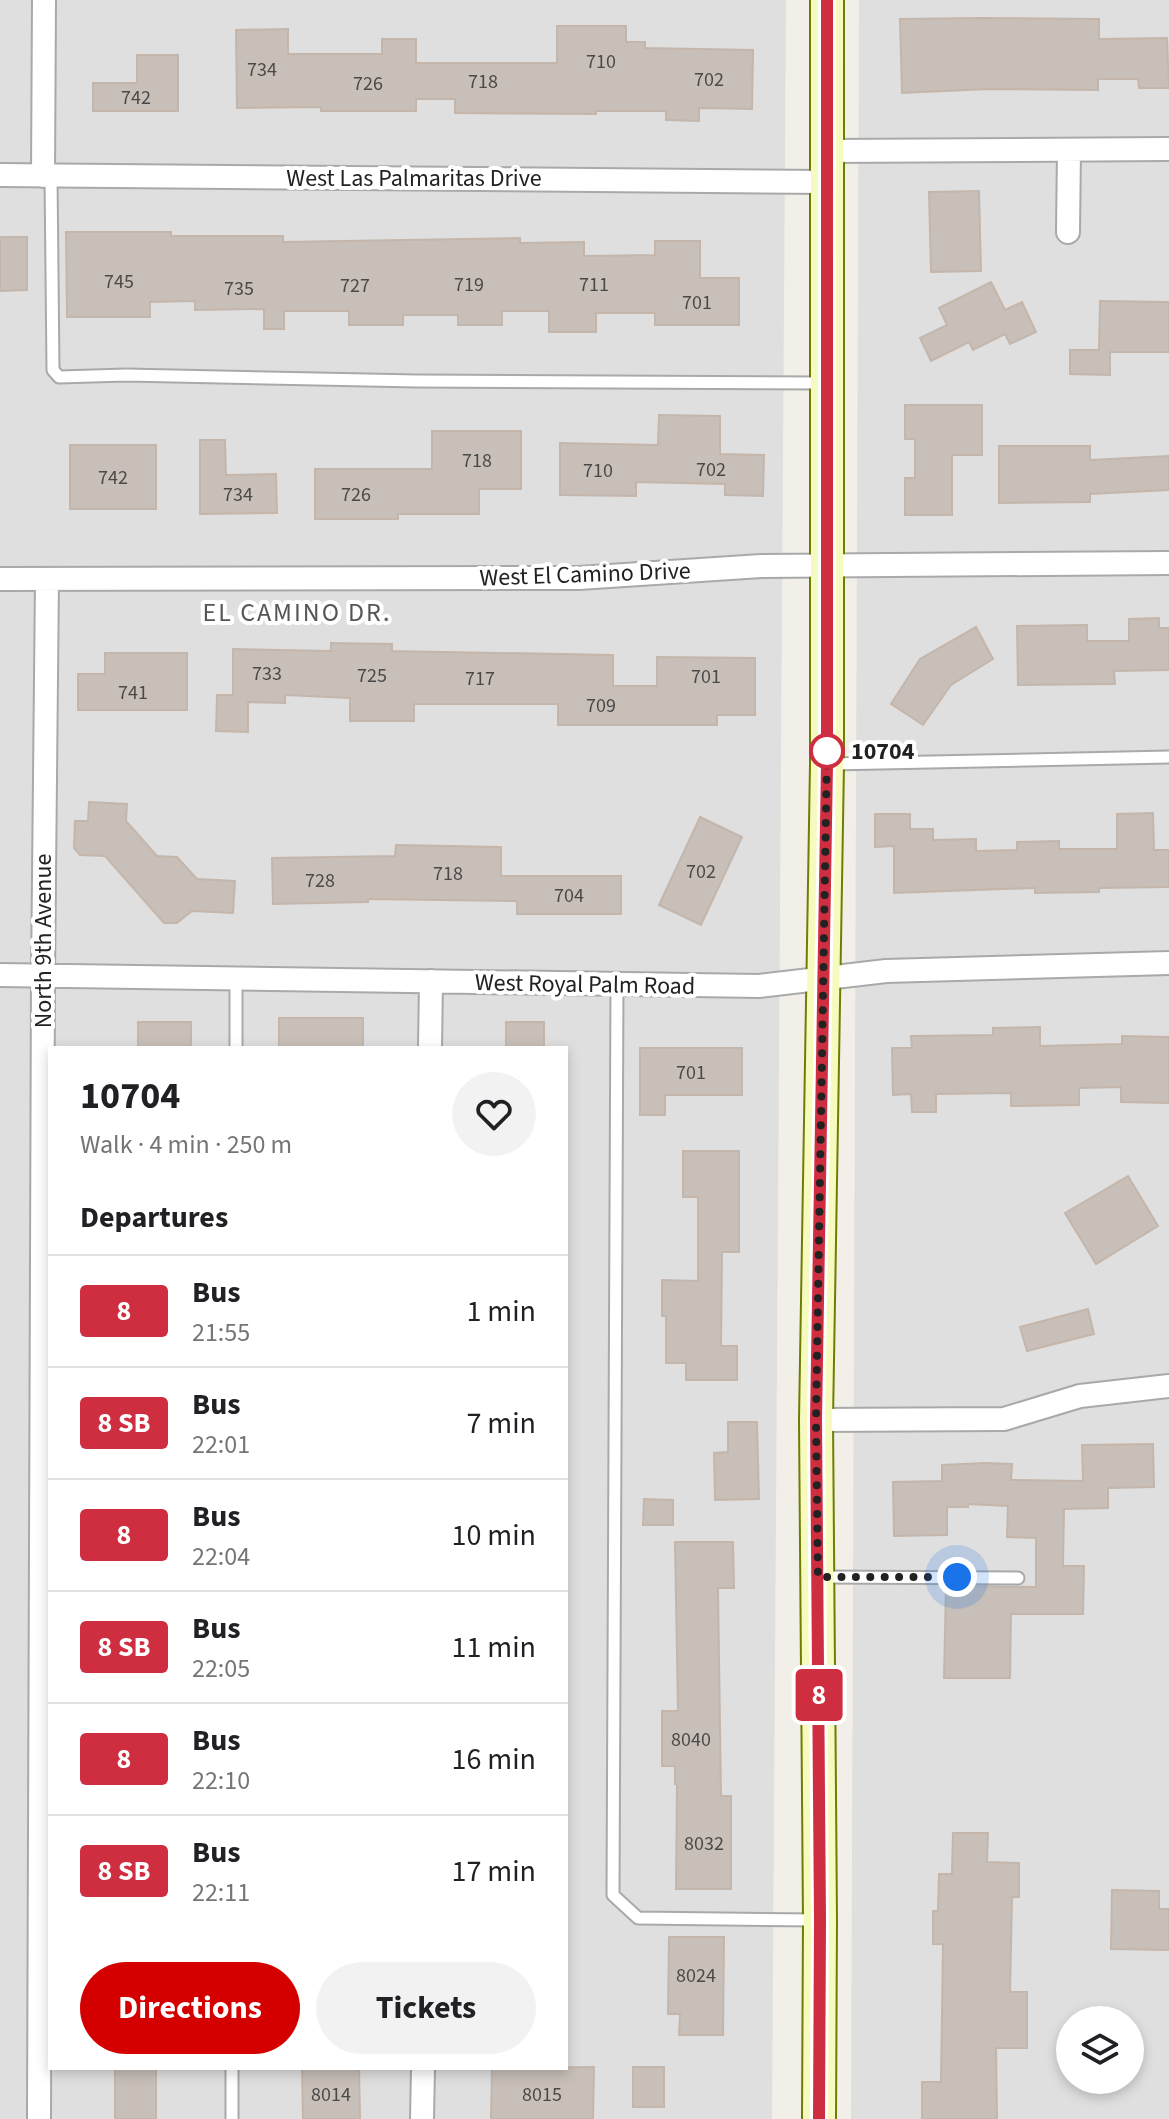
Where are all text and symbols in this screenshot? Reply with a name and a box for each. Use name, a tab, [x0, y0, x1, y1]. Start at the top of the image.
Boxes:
house number: 710	[586, 48, 616, 76]
house number: 734	[247, 56, 277, 84]
house number: 702	[694, 66, 724, 94]
house number: 718	[468, 68, 498, 96]
house number: 726	[353, 70, 383, 98]
house number: 742	[121, 84, 151, 112]
street label: West Las Palmaritas Drive	[286, 161, 542, 196]
house number: 745	[104, 268, 134, 296]
house number: 719	[454, 271, 484, 299]
house number: 711	[579, 271, 609, 299]
house number: 727	[340, 272, 370, 300]
house number: 735	[224, 275, 254, 303]
house number: 701	[682, 289, 712, 317]
house number: 718	[462, 447, 492, 475]
house number: 702	[696, 456, 726, 484]
house number: 710	[583, 457, 613, 485]
house number: 742	[98, 464, 128, 492]
house number: 734	[223, 481, 253, 509]
house number: 726	[341, 481, 371, 509]
street label: West El Camino Drive	[479, 553, 691, 596]
district label: EL CAMINO DR.	[203, 594, 391, 631]
house number: 733	[252, 660, 282, 688]
house number: 725	[357, 662, 387, 690]
house number: 701	[691, 663, 721, 691]
house number: 717	[465, 665, 495, 693]
house number: 741	[118, 679, 148, 707]
house number: 709	[586, 692, 616, 720]
marker: 10704	[810, 734, 844, 768]
place label: 10704	[851, 734, 915, 769]
street label: North 9th Avenue	[26, 854, 61, 1028]
house number: 702	[686, 858, 716, 886]
house number: 718	[433, 860, 463, 888]
house number: 728	[305, 867, 335, 895]
house number: 704	[554, 882, 584, 910]
street label: West Royal Palm Road	[475, 965, 695, 1004]
house number: 701	[676, 1059, 706, 1087]
text: 10704	[80, 1069, 180, 1123]
button: heart	[452, 1072, 536, 1156]
text: Walk · 4 min · 250 m	[80, 1126, 292, 1163]
text: Departures	[80, 1196, 228, 1239]
text: Bus	[192, 1271, 240, 1314]
text: 1 min	[466, 1290, 536, 1333]
text: 8	[117, 1291, 131, 1331]
text: 21:55	[192, 1314, 250, 1351]
text: Bus	[192, 1383, 240, 1426]
text: 7 min	[466, 1402, 536, 1445]
text: 8 SB	[98, 1403, 150, 1443]
text: 22:01	[192, 1426, 250, 1463]
text: Bus	[192, 1495, 240, 1538]
text: 10 min	[452, 1514, 536, 1557]
text: 8	[117, 1515, 131, 1555]
text: 22:04	[192, 1538, 250, 1575]
your location	[937, 1557, 977, 1597]
text: Bus	[192, 1607, 240, 1650]
text: 11 min	[452, 1626, 536, 1669]
text: 8 SB	[98, 1627, 150, 1667]
text: 22:05	[192, 1650, 250, 1687]
line badge: 8	[793, 1669, 845, 1721]
text: 8	[812, 1675, 826, 1715]
text: Bus	[192, 1719, 240, 1762]
house number: 8040	[671, 1726, 711, 1754]
text: 16 min	[452, 1738, 536, 1781]
text: 8	[117, 1739, 131, 1779]
text: 22:10	[192, 1762, 250, 1799]
house number: 8032	[684, 1830, 724, 1858]
text: Bus	[192, 1831, 240, 1874]
text: 17 min	[452, 1850, 536, 1893]
text: 8 SB	[98, 1851, 150, 1891]
text: 22:11	[192, 1874, 250, 1911]
button: Directions	[80, 1962, 300, 2054]
button: Tickets	[316, 1962, 536, 2054]
house number: 8024	[676, 1962, 716, 1990]
map controls	[1056, 2006, 1144, 2094]
button: layers	[1056, 2006, 1144, 2094]
house number: 8014	[311, 2081, 351, 2109]
house number: 8015	[522, 2081, 562, 2109]

